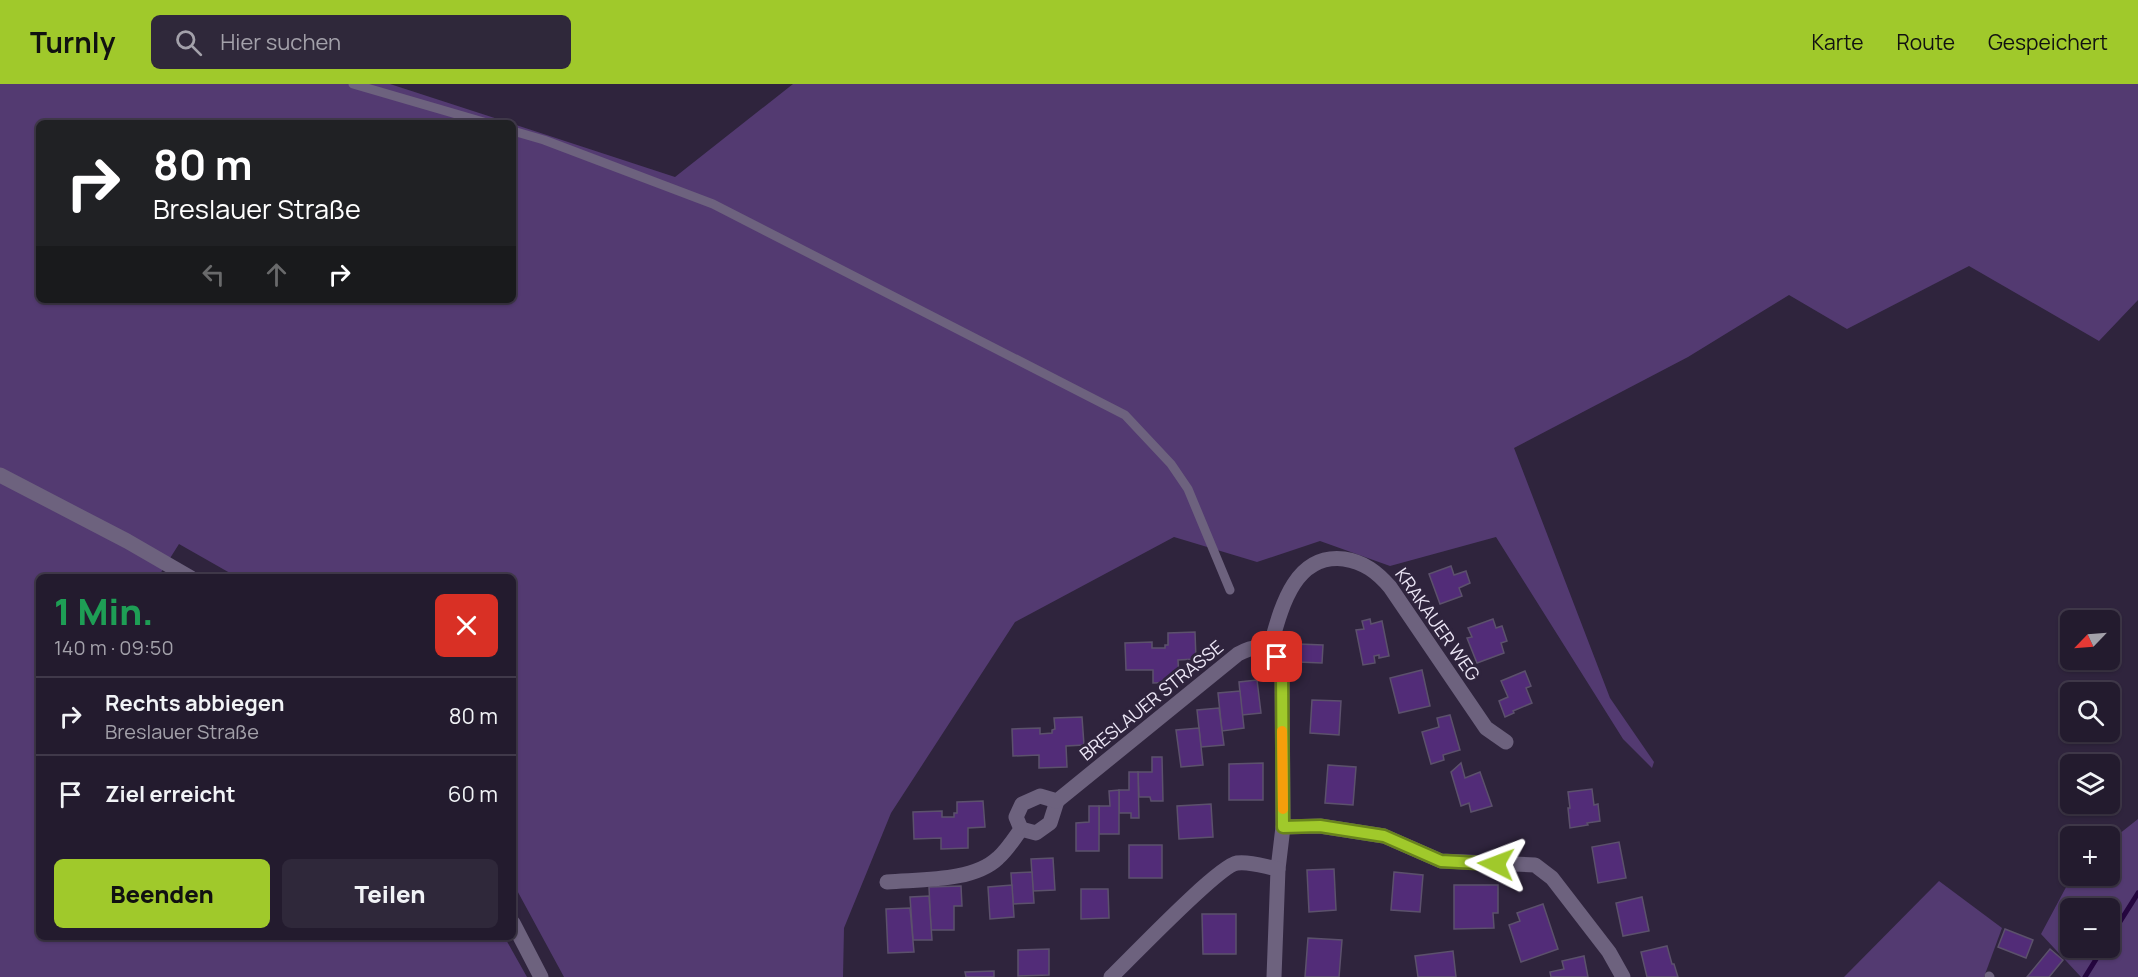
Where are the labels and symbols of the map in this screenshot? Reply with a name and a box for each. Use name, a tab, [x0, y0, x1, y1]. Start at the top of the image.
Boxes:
street label: KRAKAUER WEG	[1390, 563, 1486, 685]
north arrow	[2060, 610, 2120, 670]
pin	[1251, 631, 1302, 682]
street label: BRESLAUER STRASSE	[1074, 635, 1228, 765]
position arrow	[1464, 832, 1528, 896]

